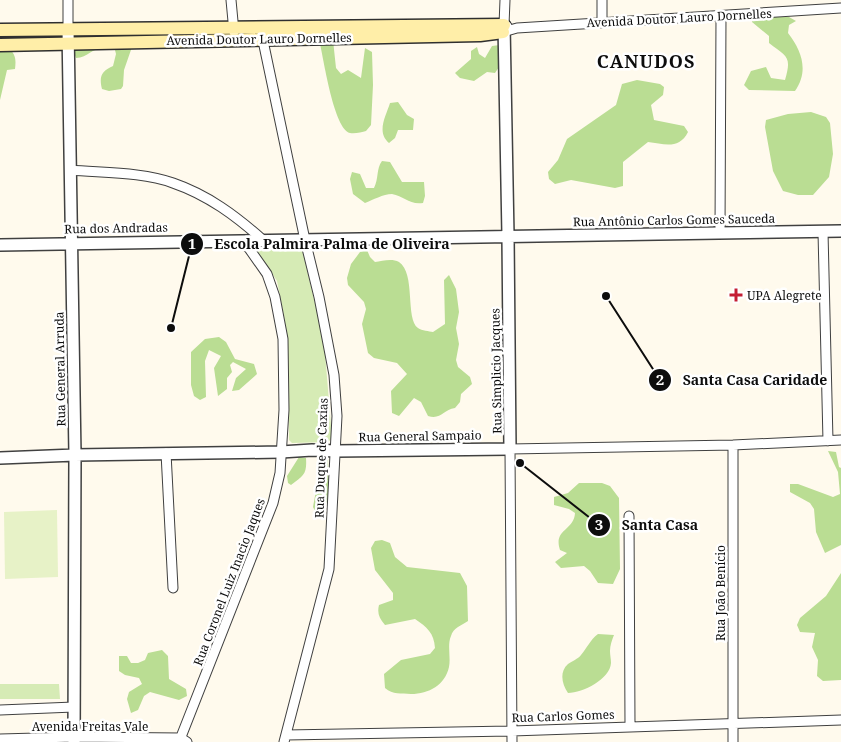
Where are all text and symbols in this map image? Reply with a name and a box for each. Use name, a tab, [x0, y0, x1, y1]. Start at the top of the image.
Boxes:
street label: Avenida Doutor Lauro Dornelles	[586, 5, 772, 31]
street label: Avenida Doutor Lauro Dornelles	[166, 29, 352, 49]
district label: CANUDOS	[597, 49, 695, 73]
street label: Rua Antônio Carlos Gomes Sauceda	[573, 210, 776, 230]
street label: Rua dos Andradas	[64, 219, 168, 237]
callout: Escola Palmira Palma de Oliveira	[179, 229, 460, 258]
text: 1	[188, 233, 196, 253]
text: Escola Palmira Palma de Oliveira	[214, 234, 450, 253]
place label: UPA Alegrete	[747, 287, 822, 304]
marker: UPA Alegrete	[729, 288, 743, 302]
street label: Rua Simplicio Jacques	[486, 308, 506, 434]
street label: Rua General Arruda	[50, 311, 70, 427]
callout: Santa Casa Caridade	[647, 366, 837, 395]
text: 2	[656, 369, 664, 389]
text: Santa Casa Caridade	[683, 370, 827, 389]
street label: Rua Duque de Caxias	[310, 398, 332, 518]
street label: Rua General Sampaio	[358, 426, 482, 446]
street label: Rua Coronel Luiz Inacio Jaques	[189, 496, 269, 668]
callout: Santa Casa	[587, 510, 708, 539]
text: 3	[595, 514, 603, 534]
text: Santa Casa	[622, 515, 698, 534]
street label: Rua João Benício	[712, 545, 729, 641]
street label: Rua Carlos Gomes	[511, 706, 615, 726]
street label: Avenida Freitas Vale	[32, 718, 148, 735]

